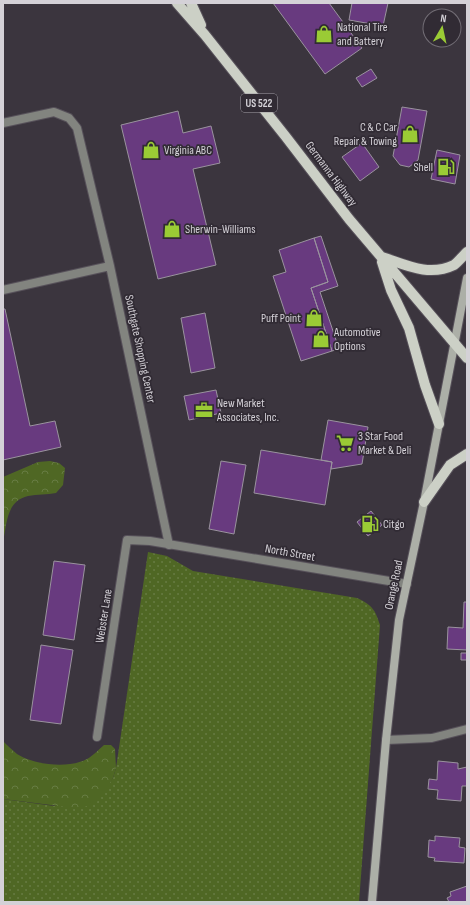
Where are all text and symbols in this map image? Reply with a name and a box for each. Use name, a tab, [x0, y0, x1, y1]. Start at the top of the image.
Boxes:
north arrow	[422, 8, 462, 48]
text: N	[440, 12, 448, 26]
place label: National Tire and Battery	[337, 20, 388, 49]
shop icon: National Tire and Battery	[314, 24, 334, 44]
road number: US 522	[241, 94, 277, 112]
place label: C & C Car Repair & Towing	[334, 120, 398, 149]
shop icon: C & C Car Repair & Towing	[400, 124, 420, 144]
street label: Germanna Highway	[302, 139, 360, 210]
shop icon: Virginia ABC	[141, 140, 161, 160]
place label: Virginia ABC	[164, 143, 212, 158]
fuel station icon: Shell	[436, 157, 456, 177]
place label: Shell	[413, 160, 433, 175]
shop icon: Sherwin-Williams	[162, 219, 182, 239]
place label: Sherwin-Williams	[185, 222, 256, 237]
street label: Southgate Shopping Center	[121, 293, 159, 405]
shop icon: Puff Point	[304, 308, 324, 328]
place label: Puff Point	[261, 311, 301, 326]
place label: Automotive Options	[333, 325, 381, 354]
shop icon: Automotive Options	[311, 329, 331, 349]
place label: New Market Associates, Inc.	[216, 396, 279, 425]
office icon: New Market Associates, Inc.	[194, 400, 214, 420]
place label: 3 Star Food Market & Deli	[358, 429, 411, 458]
supermarket icon: 3 Star Food Market & Deli	[335, 433, 355, 453]
fuel station icon: Citgo	[360, 514, 380, 534]
place label: Citgo	[383, 517, 404, 532]
street label: North Street	[264, 541, 317, 565]
street label: Orange Road	[381, 559, 407, 611]
street label: Webster Lane	[92, 588, 116, 644]

